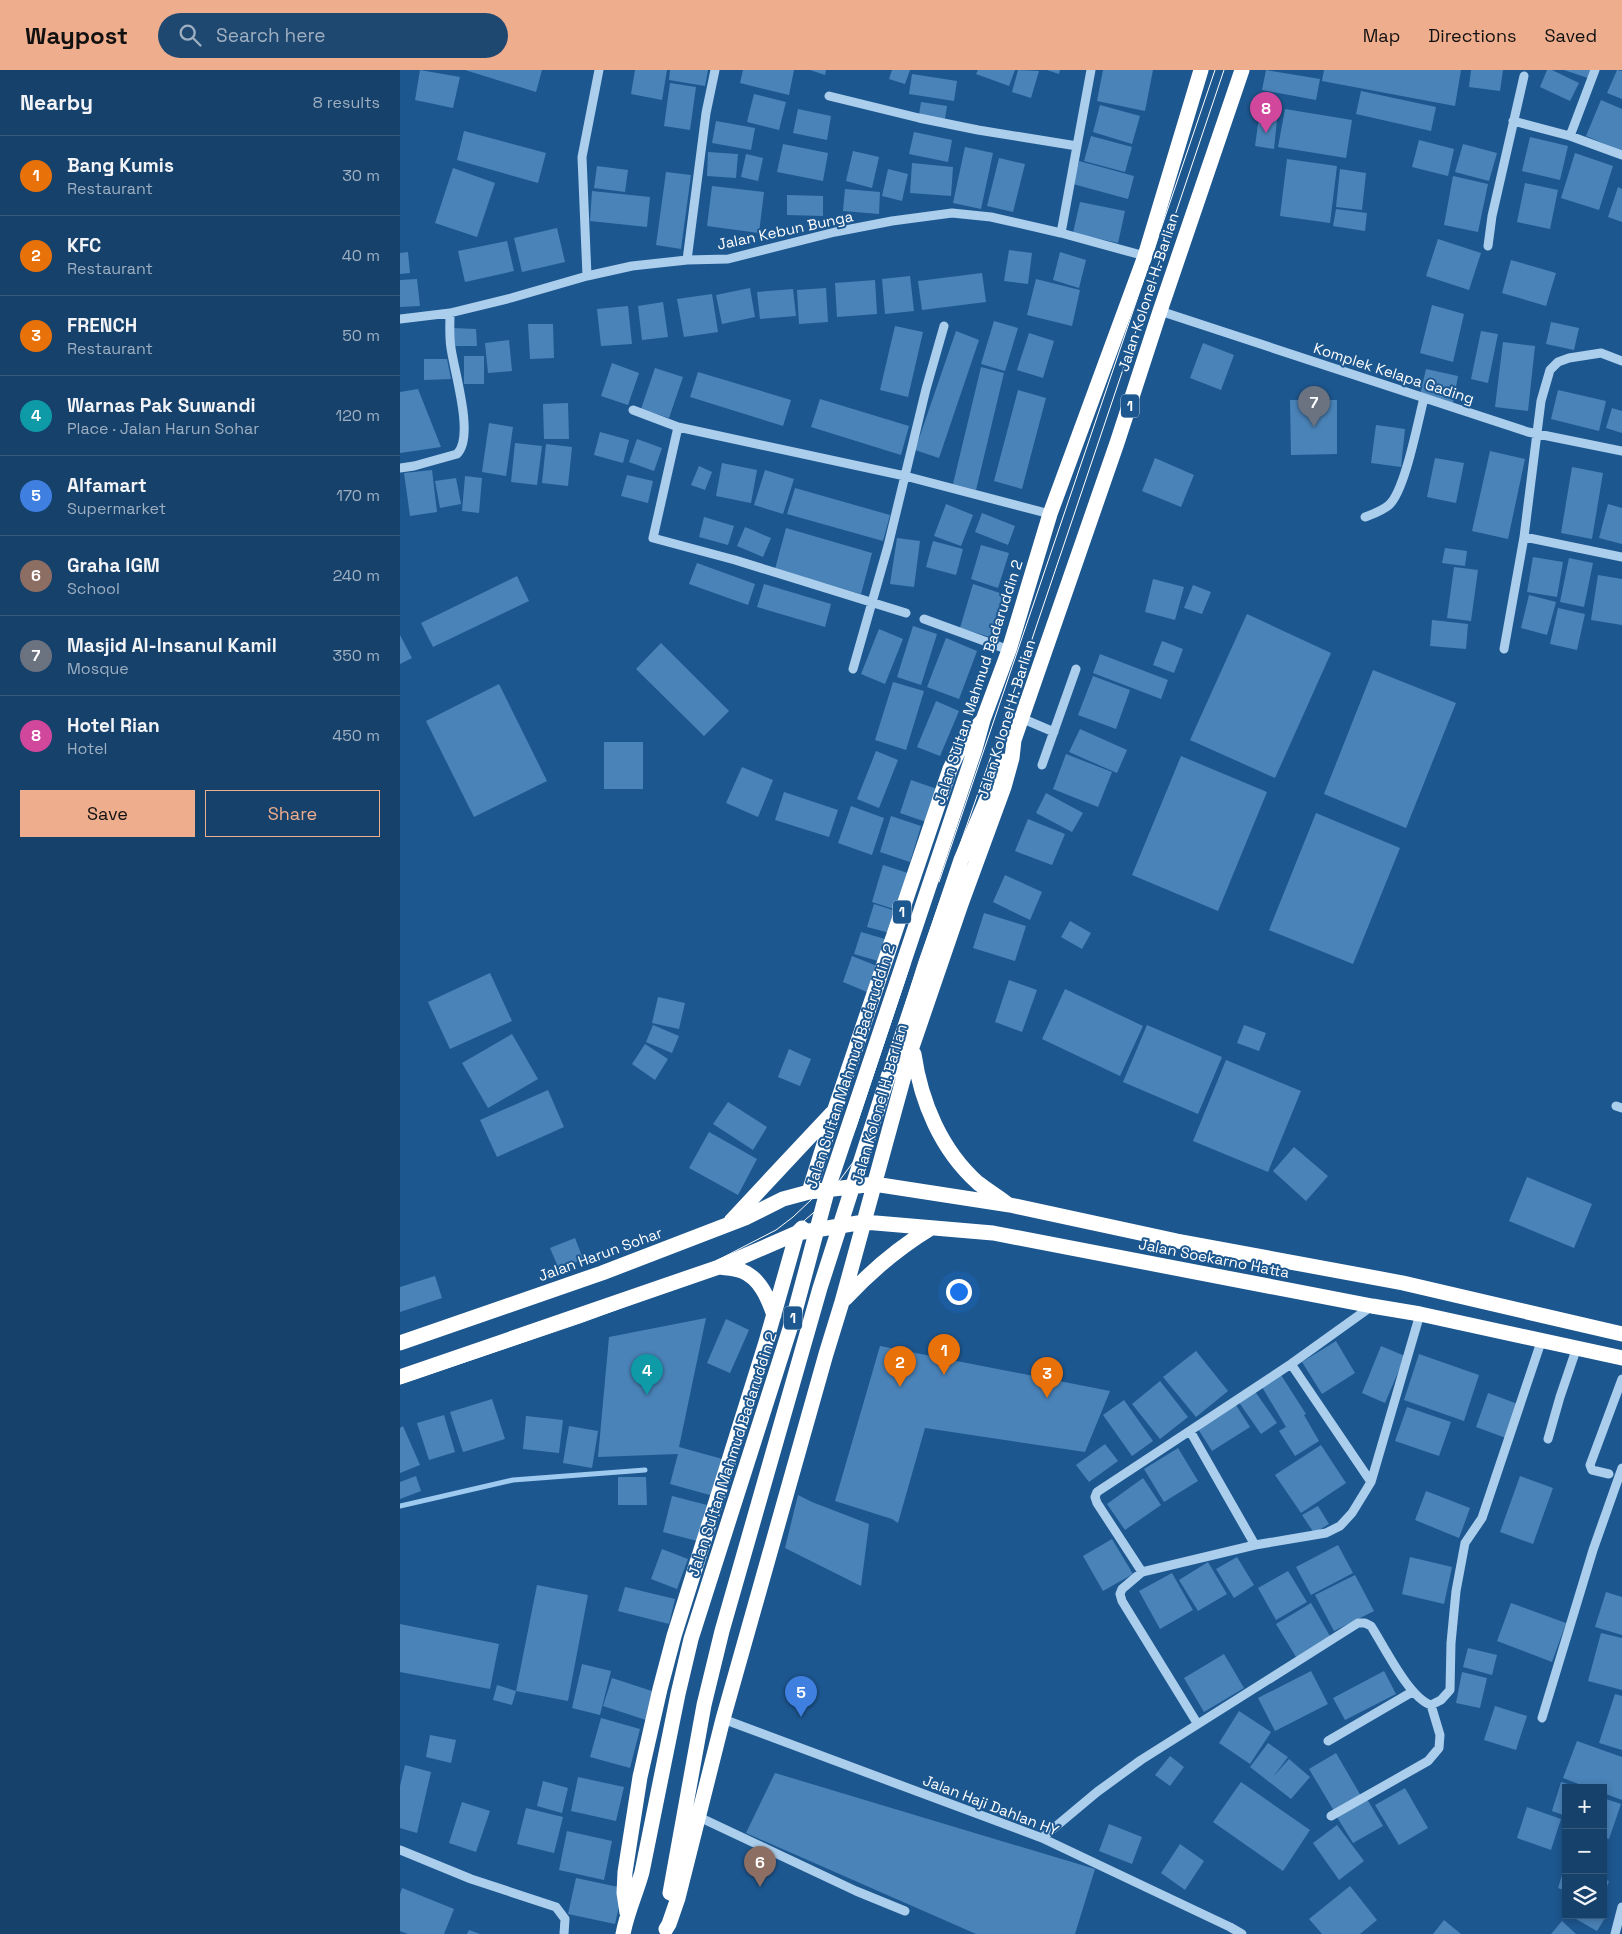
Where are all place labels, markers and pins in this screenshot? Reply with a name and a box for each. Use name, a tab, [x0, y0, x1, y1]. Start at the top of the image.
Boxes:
pin: 8	[1250, 92, 1282, 133]
pin: 7	[1298, 386, 1330, 427]
pin: 1	[928, 1334, 960, 1375]
pin: 2	[884, 1346, 916, 1387]
pin: 4	[631, 1354, 663, 1395]
pin: 3	[1031, 1357, 1063, 1398]
pin: 5	[785, 1676, 817, 1717]
pin: 6	[744, 1846, 776, 1887]

